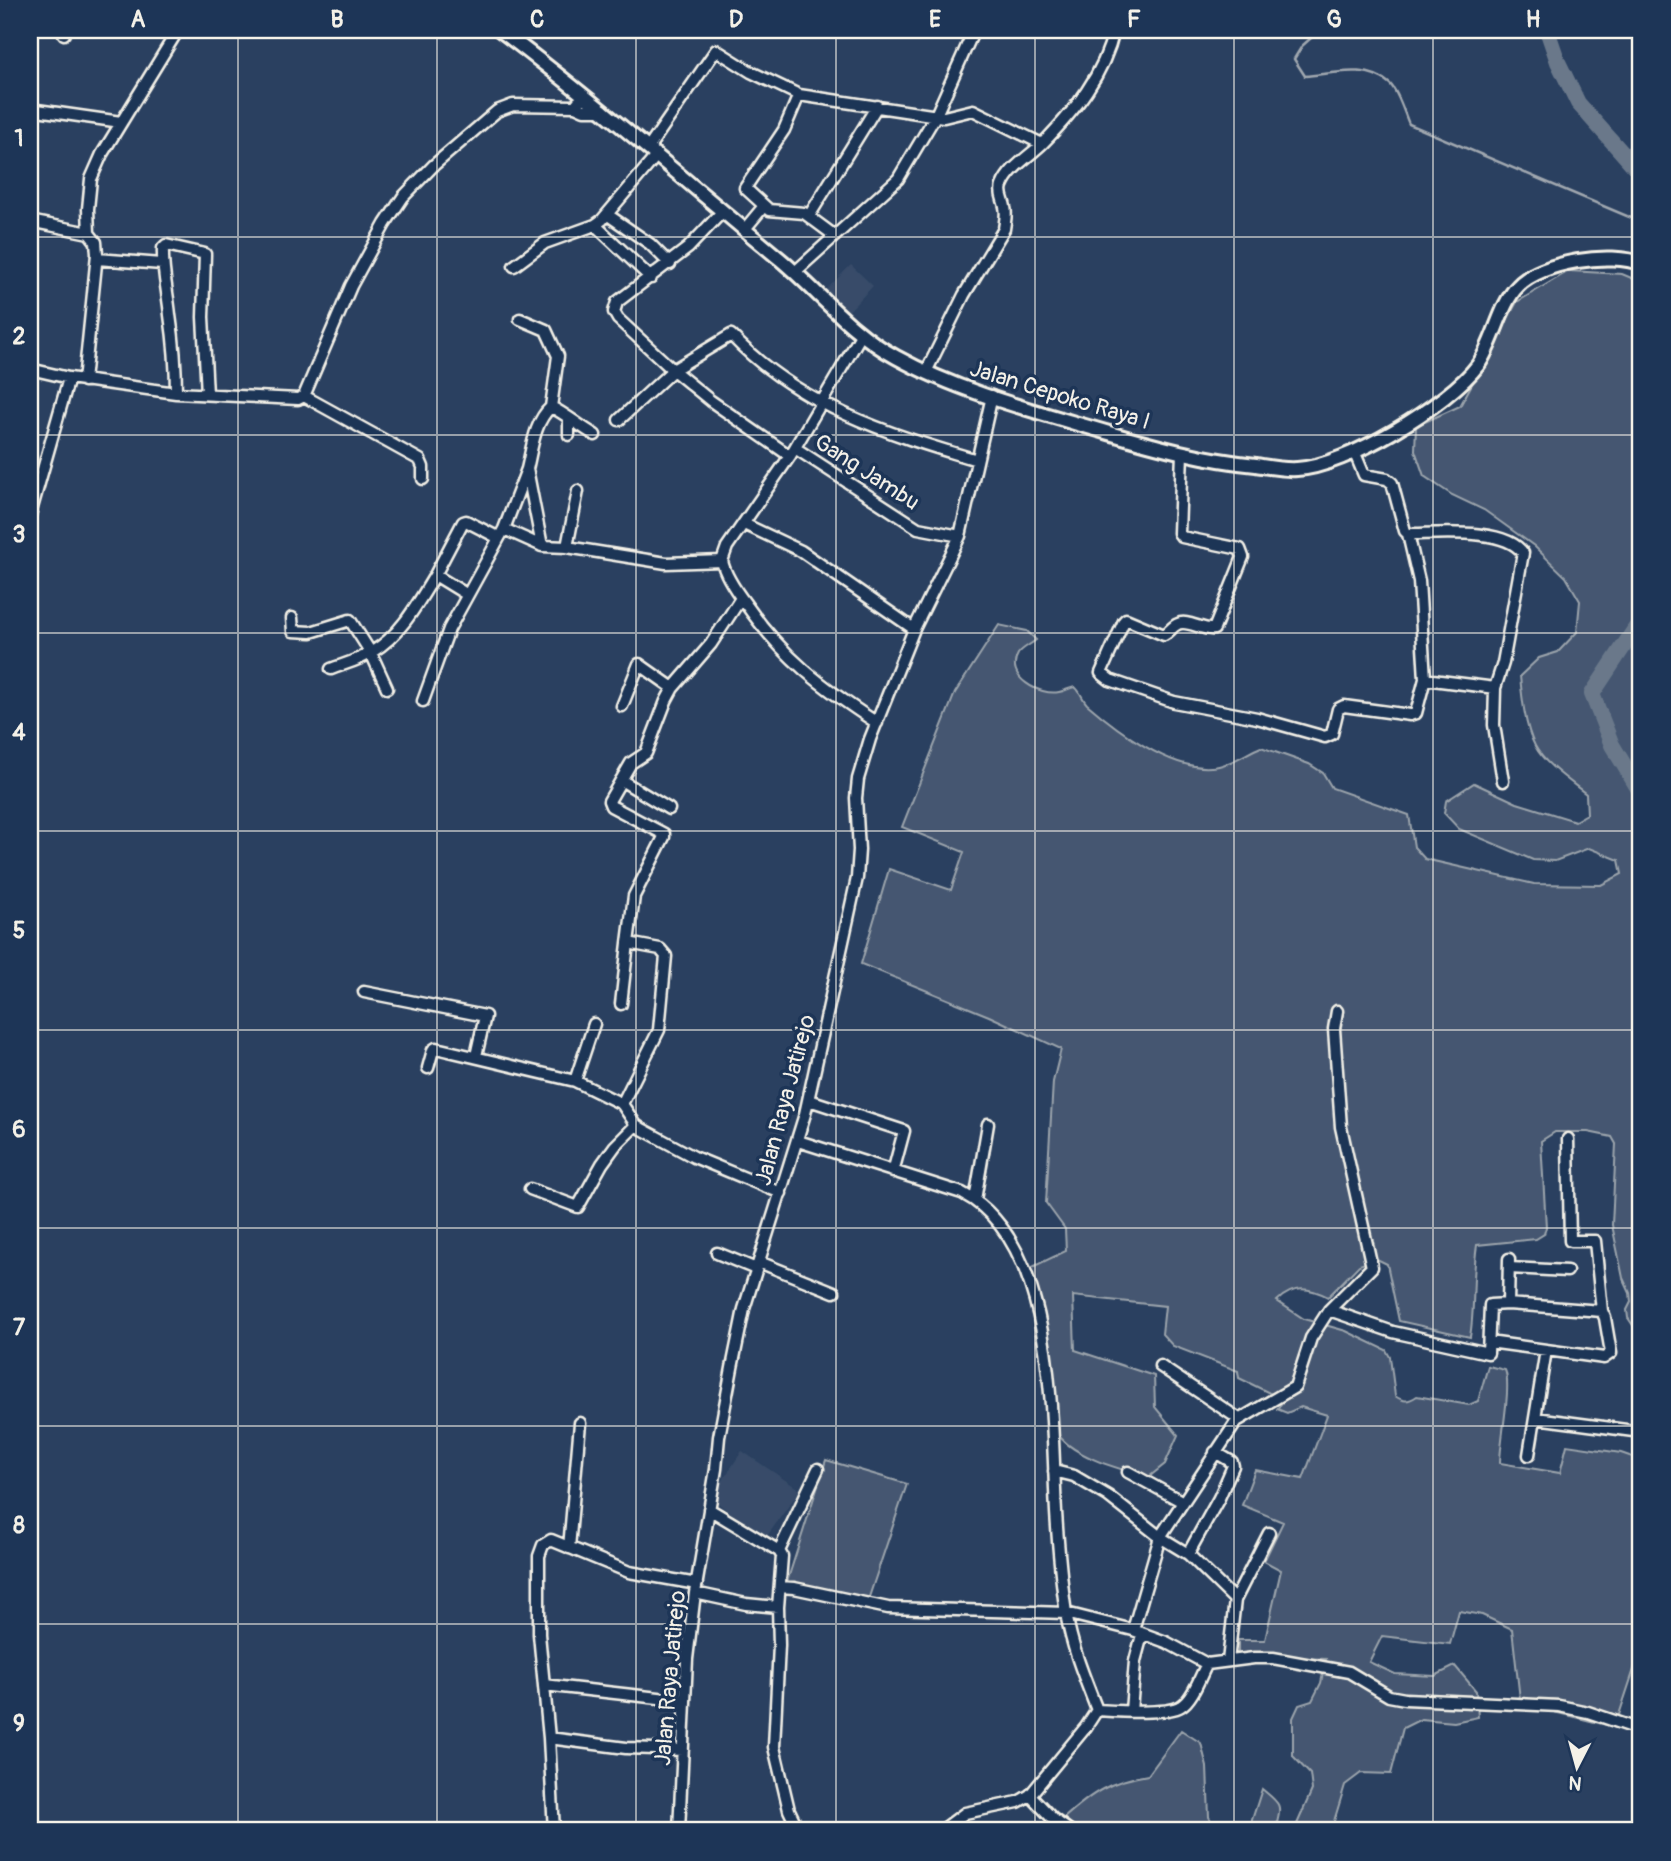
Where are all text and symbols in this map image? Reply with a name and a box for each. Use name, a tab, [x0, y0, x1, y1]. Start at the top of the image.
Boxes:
text: A	[131, 5, 146, 34]
text: B	[330, 5, 344, 34]
text: C	[530, 5, 544, 34]
text: D	[729, 5, 743, 34]
text: E	[929, 5, 941, 34]
text: F	[1127, 5, 1141, 34]
text: G	[1326, 5, 1342, 34]
text: H	[1526, 5, 1540, 34]
text: 1	[15, 124, 24, 153]
text: 2	[13, 322, 26, 351]
street label: Jalan Cepoko Raya I	[966, 354, 1154, 436]
street label: Gang Jambu	[809, 427, 925, 517]
text: 3	[13, 520, 25, 549]
text: 4	[12, 718, 26, 747]
text: 5	[13, 916, 25, 945]
street label: Jalan Raya Jatirejo	[748, 1011, 822, 1189]
text: 6	[12, 1115, 26, 1144]
text: 7	[13, 1313, 26, 1342]
text: 8	[13, 1511, 25, 1540]
street label: Jalan Raya Jatirejo	[648, 1589, 692, 1767]
text: 9	[13, 1709, 25, 1738]
north arrow	[1542, 1731, 1612, 1801]
text: N	[1568, 1770, 1583, 1796]

